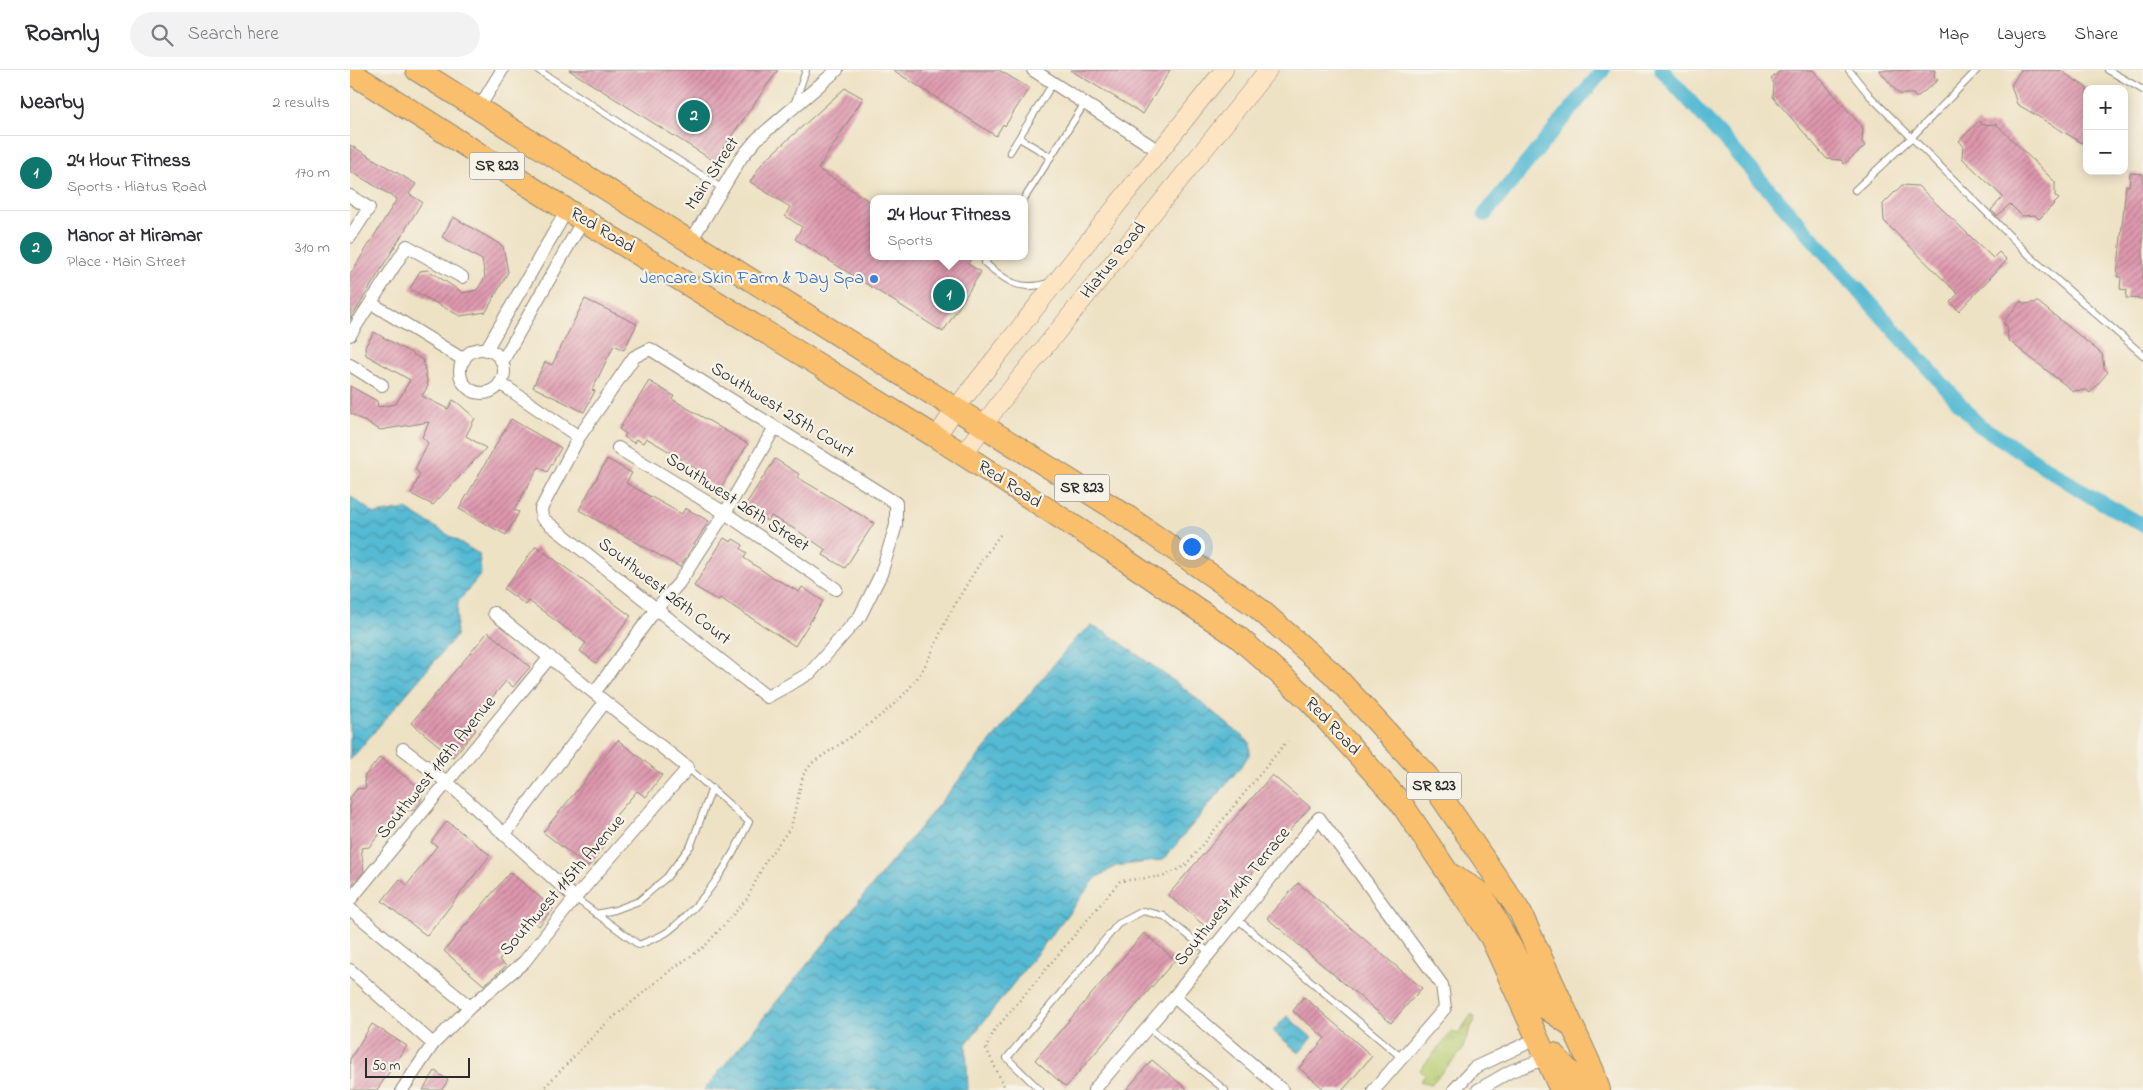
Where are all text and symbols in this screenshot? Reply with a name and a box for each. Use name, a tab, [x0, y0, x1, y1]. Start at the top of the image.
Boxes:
search box	[130, 12, 480, 57]
text: Roamly	[25, 17, 100, 52]
icon: search	[148, 21, 176, 49]
text: Search here	[188, 21, 279, 48]
text: Map	[1939, 22, 1969, 48]
text: Layers	[1997, 22, 2047, 48]
text: Share	[2075, 22, 2118, 48]
map controls	[2083, 85, 2128, 175]
button: +	[2083, 85, 2128, 130]
text: Nearby	[20, 88, 84, 118]
text: 2 results	[272, 91, 330, 115]
pin: 2	[678, 97, 710, 135]
button: −	[2083, 130, 2128, 175]
street label: Main Street	[680, 132, 746, 216]
text: 24 Hour Fitness	[67, 148, 191, 175]
road number: SR 823	[470, 152, 524, 180]
text: 1	[33, 161, 39, 185]
text: 170 m	[295, 161, 330, 185]
text: Sports · Hiatus Road	[67, 175, 206, 199]
popup	[870, 195, 1028, 260]
street label: Red Road	[565, 201, 639, 261]
text: 24 Hour Fitness	[887, 202, 1011, 229]
street label: Hiatus Road	[1075, 217, 1153, 305]
text: Manor at Miramar	[67, 223, 202, 250]
text: Sports	[887, 229, 933, 253]
text: 2	[32, 236, 40, 260]
text: 310 m	[295, 236, 330, 260]
text: Place · Main Street	[67, 250, 186, 274]
place label: Jencare Skin Farm & Day Spa	[640, 266, 864, 292]
marker: Jencare Skin Farm & Day Spa	[868, 273, 880, 285]
pin: 1	[933, 276, 965, 314]
street label: Southwest 25th Court	[705, 356, 859, 466]
street label: Southwest 26th Street	[660, 447, 814, 559]
street label: Red Road	[972, 455, 1046, 515]
road number: SR 823	[1054, 474, 1110, 502]
street label: Southwest 26th Court	[592, 532, 736, 652]
your location	[1179, 534, 1205, 560]
street label: Southwest 116th Avenue	[371, 690, 504, 845]
street label: Red Road	[1298, 692, 1366, 762]
road number: SR 823	[1406, 772, 1462, 799]
street label: Southwest 115th Avenue	[494, 809, 632, 962]
street label: Southwest 114h Terrace	[1169, 821, 1298, 972]
scale bar	[365, 1055, 470, 1078]
text: 50 m	[372, 1056, 400, 1077]

